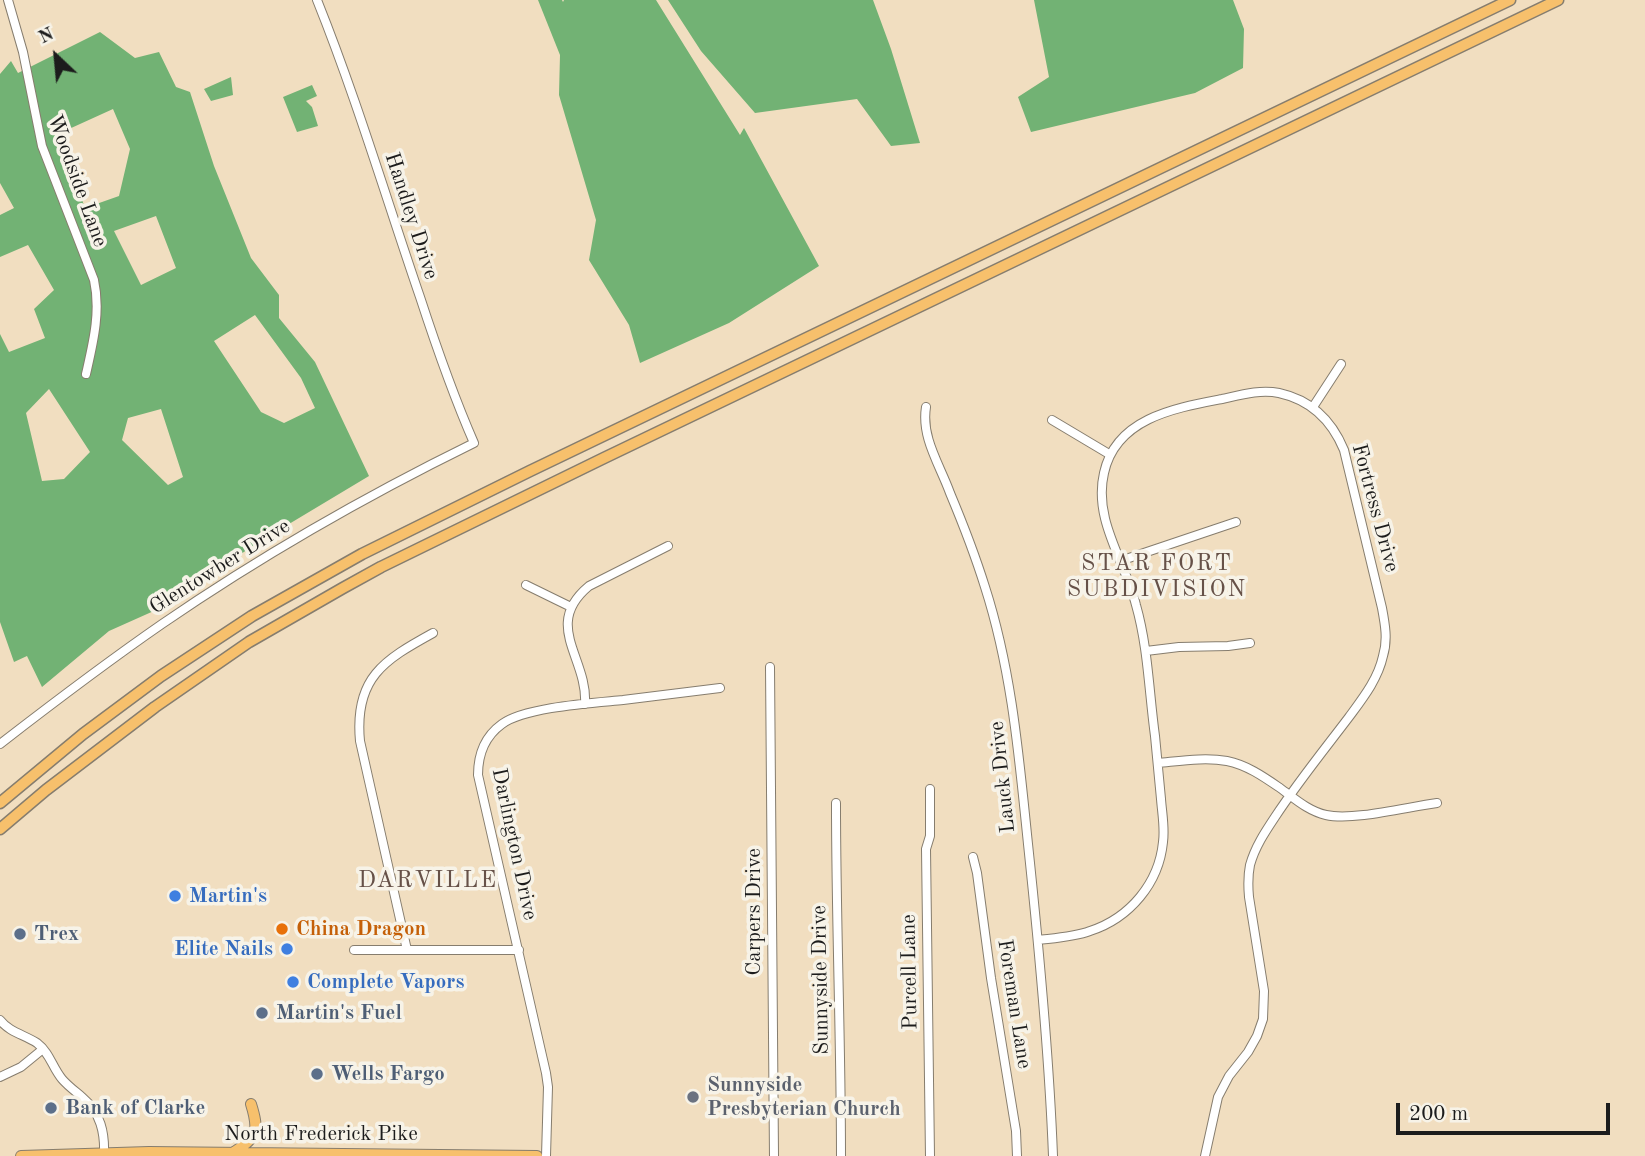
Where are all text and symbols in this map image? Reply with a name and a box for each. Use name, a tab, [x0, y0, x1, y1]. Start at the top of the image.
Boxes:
north arrow	[21, 21, 91, 91]
text: N	[36, 25, 57, 48]
street label: Woodside Lane	[41, 111, 113, 251]
street label: Handley Drive	[379, 149, 443, 283]
street label: Fortress Drive	[1346, 441, 1404, 575]
street label: Glentowber Drive	[145, 514, 295, 620]
district label: STAR FORT SUBDIVISION	[1068, 550, 1246, 604]
street label: Lauck Drive	[985, 720, 1021, 834]
street label: Darlington Drive	[486, 766, 542, 922]
street label: Carpers Drive	[741, 848, 767, 976]
district label: DARVILLE	[359, 867, 497, 895]
place label: Martin's	[189, 883, 267, 909]
marker: Martin's	[167, 888, 183, 904]
street label: Sunnyside Drive	[807, 905, 835, 1055]
street label: Purcell Lane	[896, 914, 924, 1030]
place label: China Dragon	[296, 916, 426, 942]
place label: Trex	[34, 921, 79, 947]
marker: China Dragon	[274, 921, 290, 937]
marker: Trex	[12, 926, 28, 942]
place label: Elite Nails	[174, 936, 273, 962]
street label: Foreman Lane	[991, 937, 1037, 1071]
marker: Elite Nails	[279, 941, 295, 957]
place label: Complete Vapors	[307, 969, 464, 995]
marker: Complete Vapors	[285, 974, 301, 990]
place label: Martin's Fuel	[276, 1000, 402, 1026]
marker: Martin's Fuel	[254, 1005, 270, 1021]
place label: Wells Fargo	[331, 1061, 445, 1087]
marker: Wells Fargo	[309, 1066, 325, 1082]
place label: Sunnyside Presbyterian Church	[707, 1072, 901, 1122]
marker: Sunnyside Presbyterian Church	[685, 1089, 701, 1105]
scale bar	[1400, 1090, 1614, 1134]
place label: Bank of Clarke	[65, 1095, 205, 1121]
marker: Bank of Clarke	[43, 1100, 59, 1116]
text: 200 m	[1409, 1104, 1468, 1125]
street label: North Frederick Pike	[224, 1121, 418, 1147]

